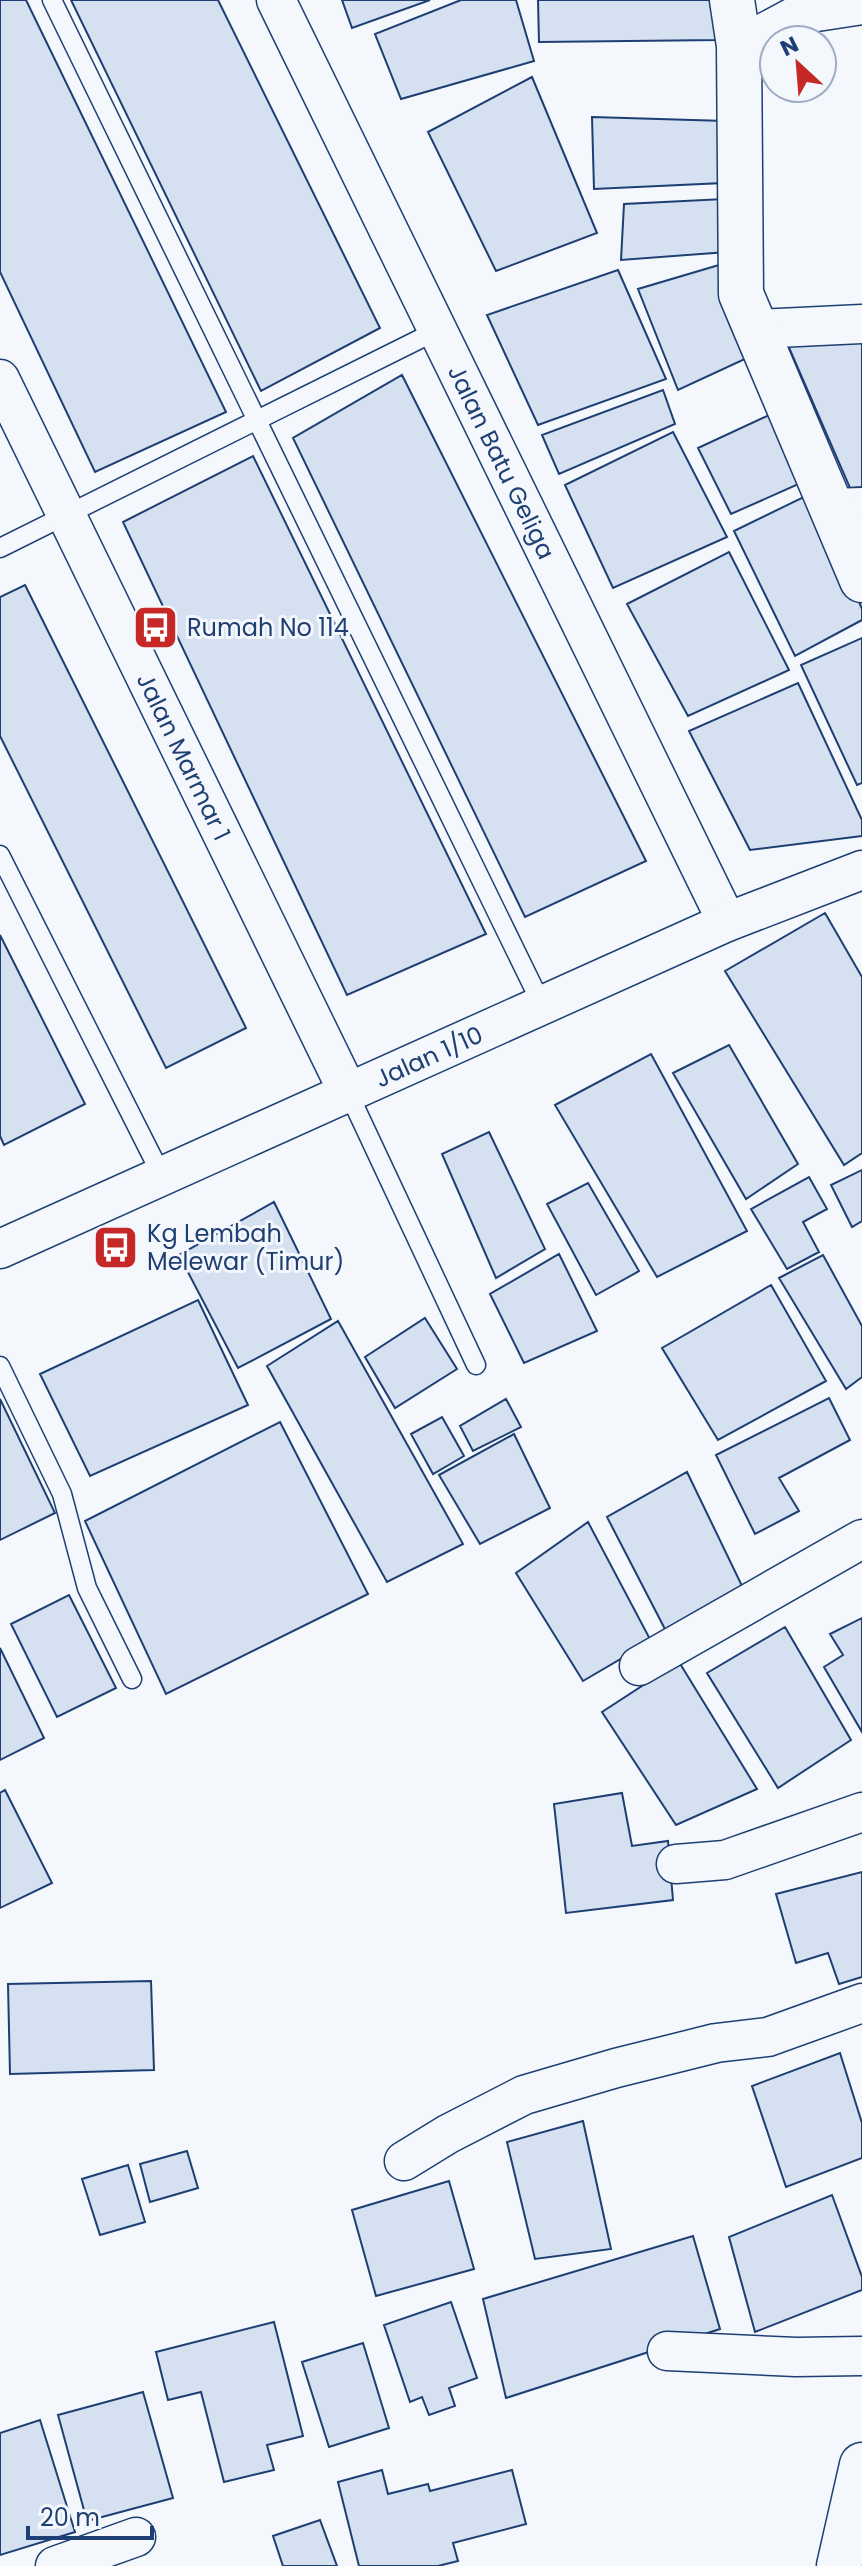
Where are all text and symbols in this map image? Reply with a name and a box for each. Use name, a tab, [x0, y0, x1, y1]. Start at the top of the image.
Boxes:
north arrow	[758, 24, 838, 104]
text: N	[775, 29, 804, 64]
street label: Jalan Batu Geliga	[440, 359, 563, 564]
bus stop icon: Rumah No 114	[132, 603, 180, 651]
place label: Rumah No 114	[187, 611, 349, 644]
street label: Jalan Marmar 1	[129, 667, 239, 846]
street label: Jalan 1/10	[370, 1018, 488, 1095]
place label: Kg Lembah Melewar (Timur)	[147, 1217, 344, 1278]
bus stop icon: Kg Lembah Melewar (Timur)	[92, 1223, 140, 1271]
scale bar	[28, 2490, 152, 2540]
text: 20 m	[40, 2501, 100, 2534]

